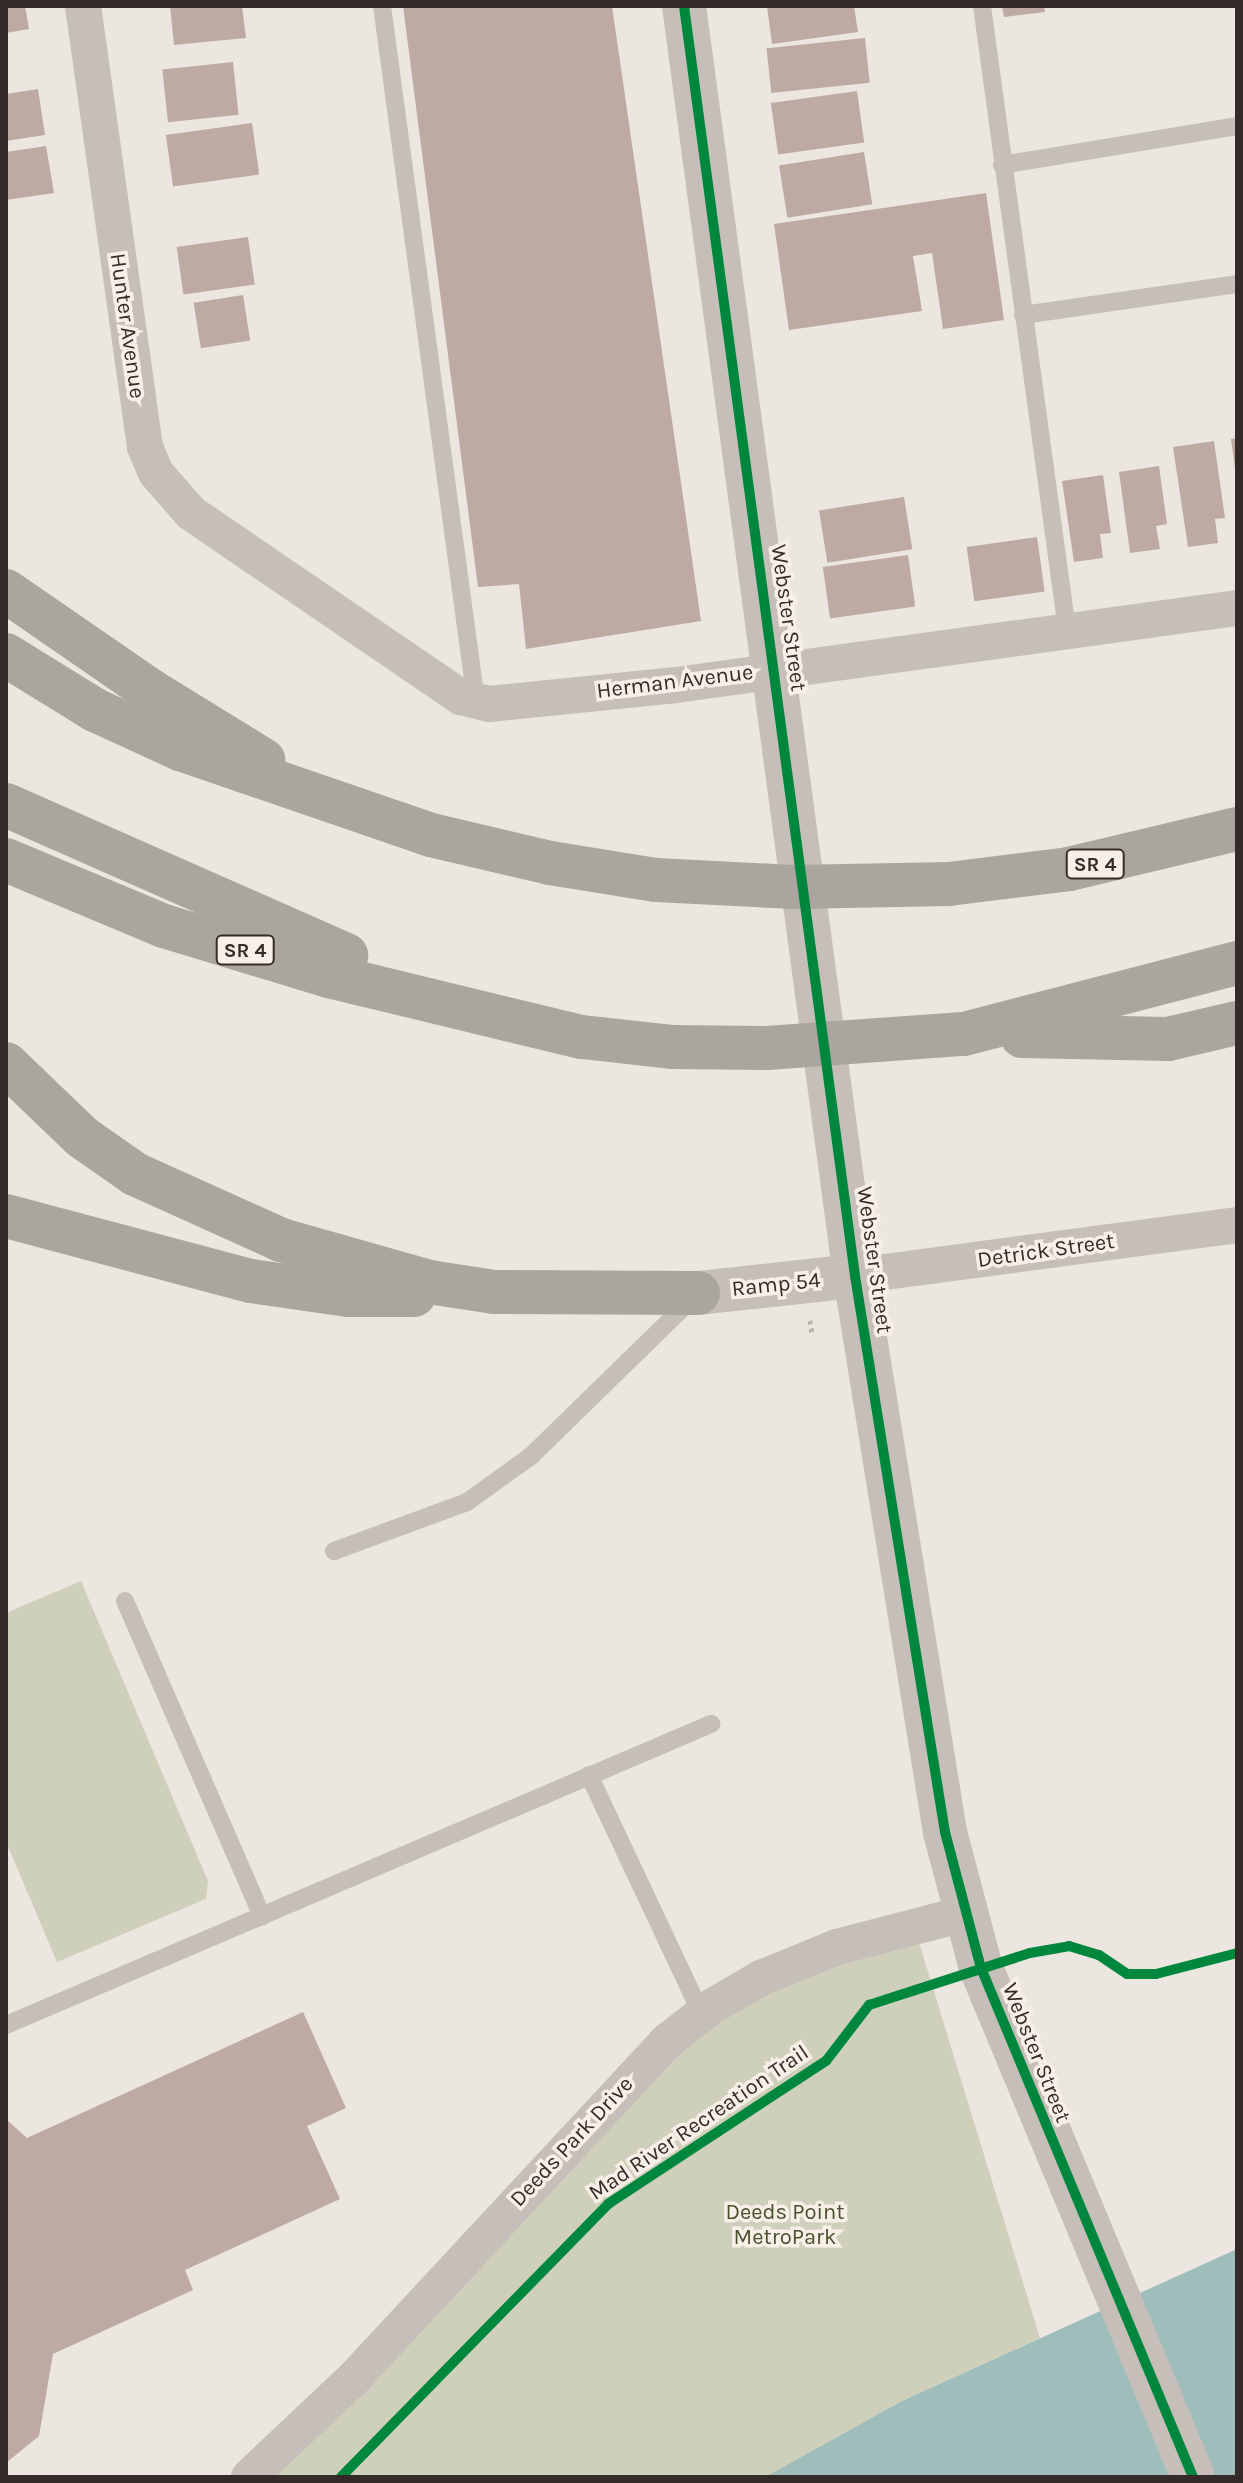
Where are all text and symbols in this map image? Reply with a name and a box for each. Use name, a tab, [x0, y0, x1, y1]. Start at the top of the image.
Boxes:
street label: Hunter Avenue	[104, 252, 150, 400]
street label: Webster Street	[765, 543, 811, 693]
street label: Herman Avenue	[595, 659, 755, 705]
road number: SR 4	[1065, 848, 1125, 880]
road number: SR 4	[215, 934, 275, 966]
street label: Webster Street	[851, 1185, 897, 1335]
street label: Detrick Street	[976, 1228, 1116, 1274]
street label: Ramp 54	[730, 1267, 822, 1303]
street label: Webster Street	[996, 1979, 1076, 2127]
street label: Mad River Recreation Trail	[584, 2039, 814, 2207]
street label: Deeds Park Drive	[505, 2071, 639, 2213]
park label: Deeds Point MetroPark	[725, 2199, 845, 2250]

